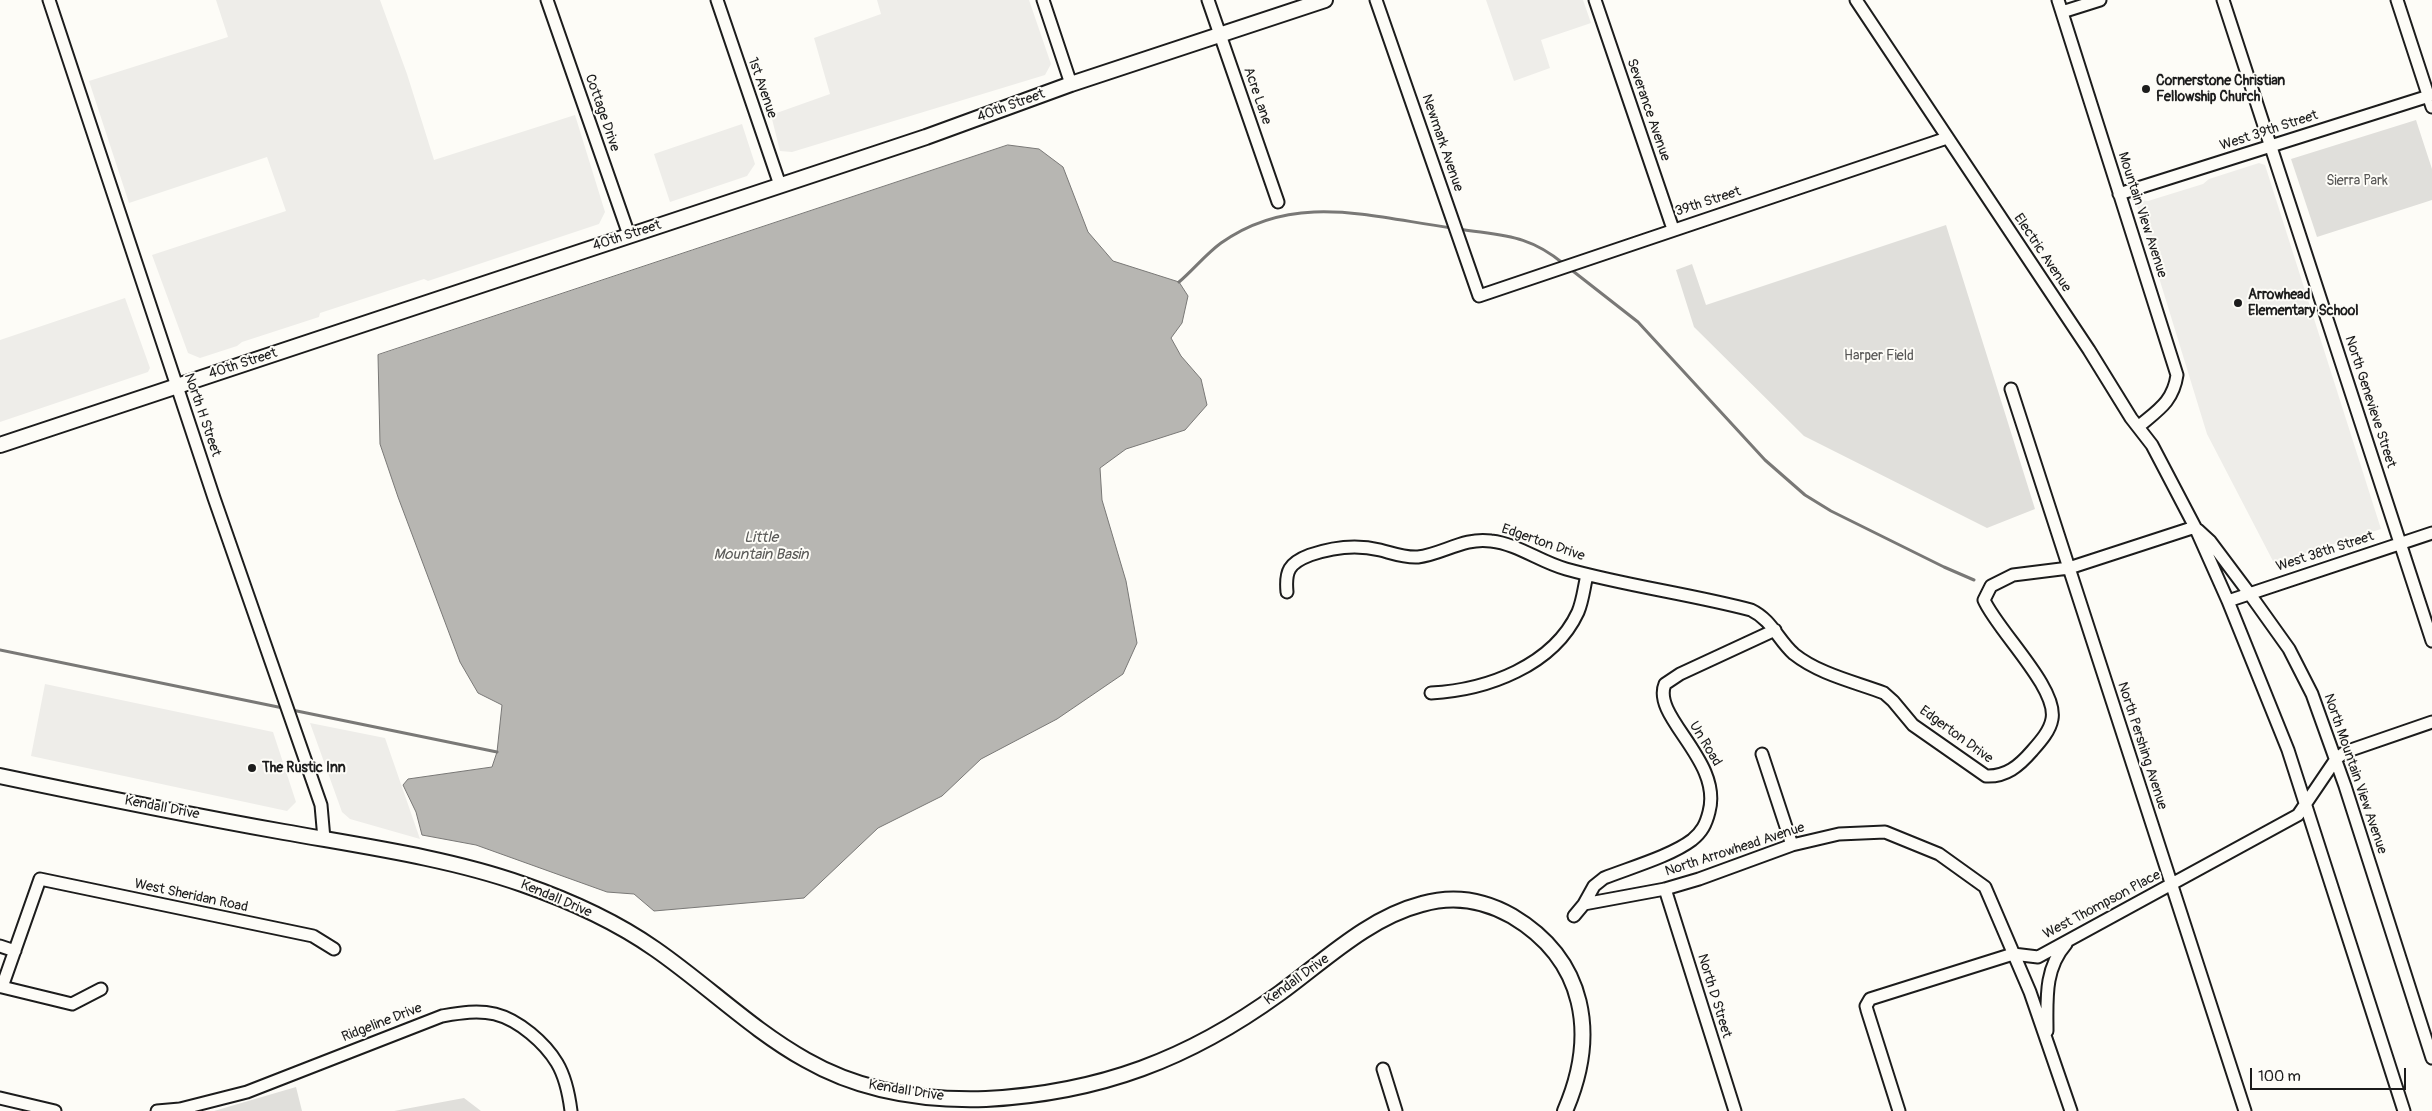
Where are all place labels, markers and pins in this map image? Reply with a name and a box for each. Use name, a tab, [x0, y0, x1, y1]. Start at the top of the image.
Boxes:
place label: Cornerstone Christian Fellowship Church	[2156, 73, 2285, 105]
marker: Cornerstone Christian Fellowship Church	[2140, 83, 2152, 95]
place label: Arrowhead Elementary School	[2248, 287, 2359, 320]
marker: Arrowhead Elementary School	[2232, 297, 2244, 309]
place label: The Rustic Inn	[262, 760, 346, 776]
marker: The Rustic Inn	[246, 762, 258, 774]

